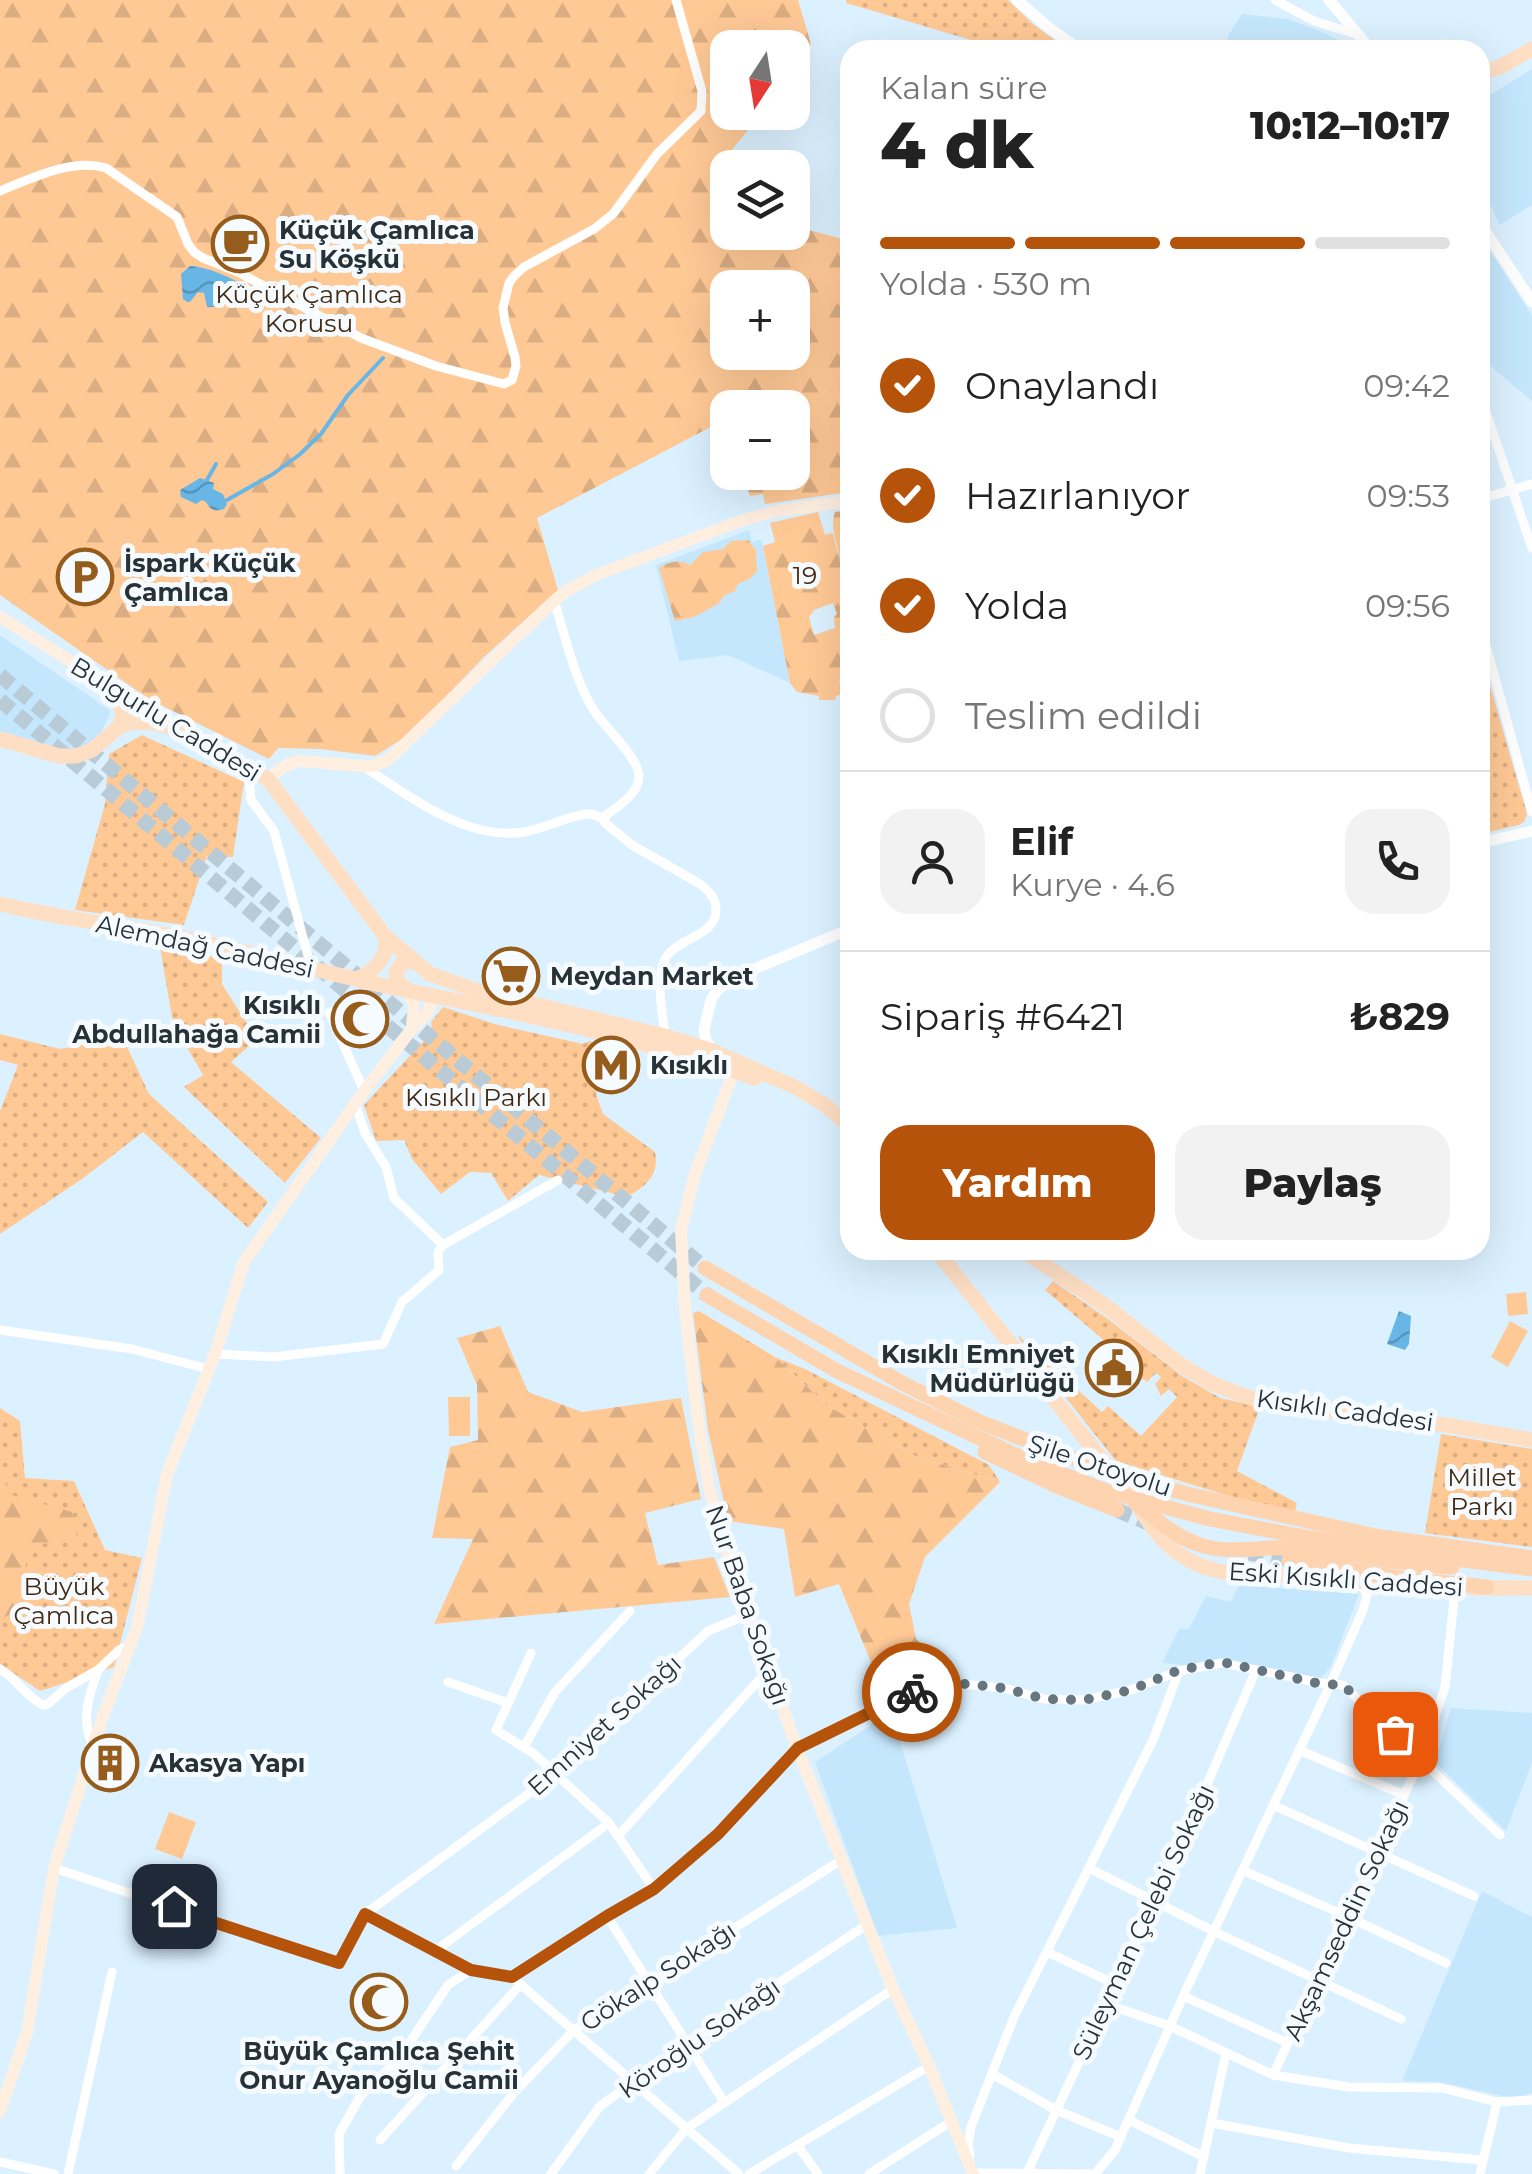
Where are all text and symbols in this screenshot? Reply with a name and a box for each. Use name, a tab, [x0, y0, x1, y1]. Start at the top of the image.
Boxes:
north arrow	[710, 30, 810, 130]
map controls	[710, 30, 810, 490]
text: Kalan süre	[880, 68, 1048, 107]
text: 10:12–10:17	[1250, 102, 1450, 149]
text: 4 dk	[880, 105, 1034, 184]
button: layers	[710, 150, 810, 250]
cafe icon: Küçük Çamlıca Su Köşkü	[210, 214, 270, 274]
place label: Küçük Çamlıca Su Köşkü	[279, 215, 475, 274]
text: Yolda · 530 m	[880, 264, 1092, 303]
button: +	[710, 270, 810, 370]
park label: Küçük Çamlıca Korusu	[215, 279, 403, 338]
icon: check	[880, 358, 935, 413]
text: Onaylandı	[965, 362, 1159, 409]
text: 09:42	[1363, 366, 1450, 405]
button: −	[710, 390, 810, 490]
icon: check	[880, 468, 935, 523]
text: Hazırlanıyor	[965, 472, 1190, 519]
text: 09:53	[1367, 476, 1450, 515]
parking icon: İspark Küçük Çamlıca	[55, 547, 115, 607]
place label: İspark Küçük Çamlıca	[124, 548, 296, 607]
park label: 19	[793, 560, 817, 590]
icon: check	[880, 578, 935, 633]
text: Yolda	[965, 582, 1069, 629]
text: 09:56	[1365, 586, 1450, 625]
street label: Bulgurlu Caddesi	[66, 650, 266, 788]
text: Teslim edildi	[965, 692, 1202, 739]
button: person	[880, 809, 985, 914]
button: phone	[1345, 809, 1450, 914]
text: Elif	[1010, 818, 1073, 865]
text: Kurye · 4.6	[1010, 865, 1175, 904]
street label: Alemdağ Caddesi	[93, 908, 317, 984]
supermarket icon: Meydan Market	[481, 946, 541, 1006]
place label: Meydan Market	[550, 961, 754, 991]
mosque icon: Kısıklı Abdullahağa Camii	[330, 989, 390, 1049]
place label: Kısıklı Abdullahağa Camii	[71, 990, 321, 1049]
text: Sipariş #6421	[880, 993, 1125, 1040]
text: ₺829	[1350, 993, 1450, 1040]
metro station icon: Kısıklı	[581, 1035, 641, 1095]
place label: Kısıklı	[650, 1050, 728, 1080]
park label: Kısıklı Parkı	[405, 1082, 547, 1112]
button: Yardım	[880, 1125, 1155, 1240]
button: Paylaş	[1175, 1125, 1450, 1240]
public building icon: Kısıklı Emniyet Müdürlüğü	[1084, 1338, 1144, 1398]
place label: Kısıklı Emniyet Müdürlüğü	[881, 1339, 1075, 1398]
street label: Kısıklı Caddesi	[1255, 1383, 1435, 1437]
street label: Şile Otoyolu	[1025, 1428, 1175, 1502]
park label: Millet Parkı	[1447, 1462, 1517, 1521]
street label: Nur Baba Sokağı	[700, 1501, 796, 1709]
street label: Eski Kısıklı Caddesi	[1228, 1556, 1464, 1602]
park label: Büyük Çamlıca	[13, 1571, 115, 1630]
courier	[862, 1642, 962, 1742]
street label: Emniyet Sokağı	[521, 1648, 687, 1802]
icon: bike	[885, 1665, 940, 1720]
pin	[1353, 1692, 1438, 1777]
icon: bag	[1368, 1707, 1423, 1762]
building icon: Akasya Yapı	[80, 1733, 140, 1793]
place label: Akasya Yapı	[148, 1748, 305, 1778]
street label: Süleyman Çelebi Sokağı	[1066, 1779, 1220, 2065]
street label: Akşamseddin Sokağı	[1277, 1795, 1415, 2045]
pin	[132, 1864, 217, 1949]
icon: home	[147, 1879, 202, 1934]
street label: Gökalp Sokağı	[575, 1915, 741, 2037]
street label: Köroğlu Sokağı	[613, 1971, 785, 2105]
mosque icon: Büyük Çamlıca Şehit Onur Ayanoğlu Camii	[349, 1972, 409, 2032]
place label: Büyük Çamlıca Şehit Onur Ayanoğlu Camii	[239, 2036, 519, 2095]

